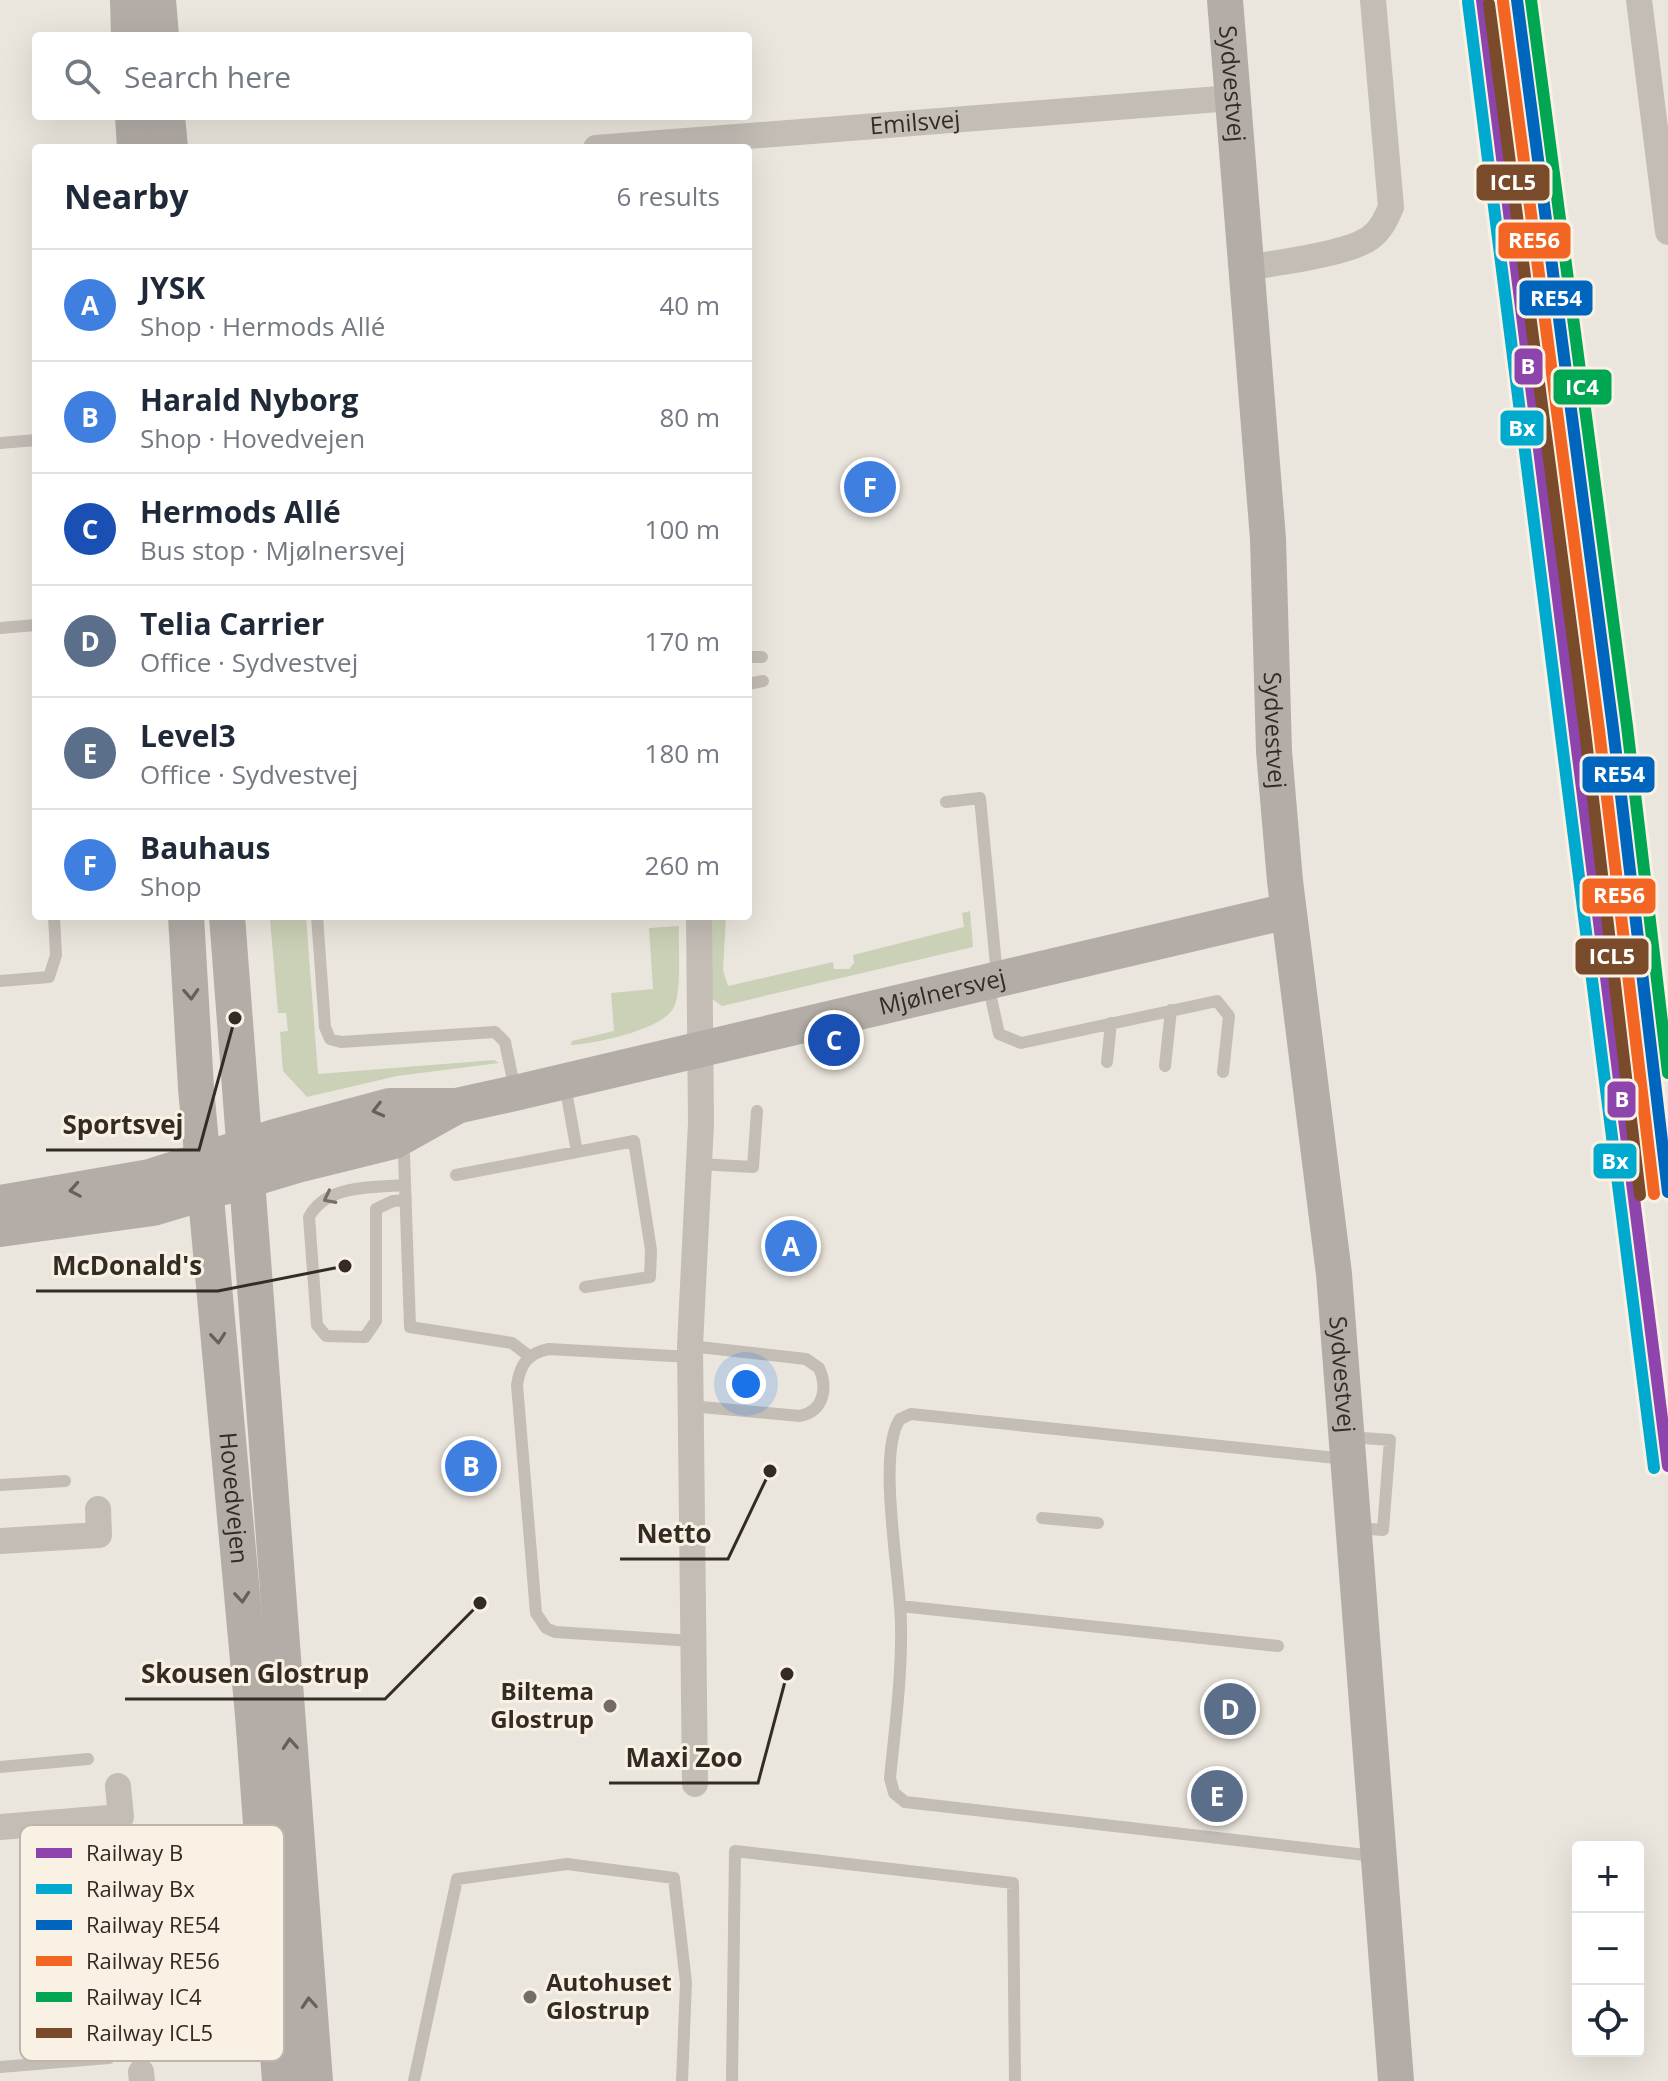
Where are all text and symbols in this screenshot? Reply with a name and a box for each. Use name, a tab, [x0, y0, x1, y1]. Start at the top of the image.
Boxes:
street label: Sydvestvej	[1212, 24, 1254, 143]
search box	[32, 32, 752, 120]
icon: search	[60, 54, 104, 98]
text: Search here	[124, 56, 291, 97]
street label: Emilsvej	[868, 101, 961, 141]
line badge: ICL5	[1475, 163, 1551, 202]
text: ICL5	[1490, 166, 1536, 196]
text: Nearby	[64, 173, 189, 219]
text: 6 results	[617, 178, 720, 214]
line badge: RE56	[1497, 221, 1572, 260]
text: RE56	[1508, 224, 1560, 254]
text: JYSK	[140, 267, 205, 308]
line badge: RE54	[1518, 279, 1594, 317]
text: RE54	[1530, 282, 1582, 312]
text: A	[81, 287, 99, 323]
text: 40 m	[659, 287, 720, 323]
text: Shop · Hermods Allé	[140, 308, 385, 344]
line badge: B	[1513, 347, 1544, 386]
text: B	[1521, 350, 1535, 380]
line badge: IC4	[1552, 368, 1613, 406]
text: IC4	[1565, 371, 1599, 401]
text: Harald Nyborg	[140, 379, 358, 420]
text: B	[81, 399, 99, 435]
text: 80 m	[659, 399, 720, 435]
line badge: Bx	[1499, 409, 1545, 447]
text: Bx	[1508, 412, 1536, 442]
text: Shop · Hovedvejen	[140, 420, 365, 456]
pin: F	[844, 457, 896, 517]
text: Hermods Allé	[140, 491, 341, 532]
text: C	[82, 511, 98, 547]
text: 100 m	[645, 511, 720, 547]
text: Bus stop · Mjølnersvej	[140, 532, 405, 568]
text: Telia Carrier	[140, 603, 324, 644]
text: D	[80, 623, 100, 659]
text: 170 m	[645, 623, 720, 659]
text: Office · Sydvestvej	[140, 644, 358, 680]
street label: Sydvestvej	[1257, 671, 1295, 790]
text: Level3	[140, 715, 236, 756]
text: E	[83, 735, 97, 771]
text: 180 m	[645, 735, 720, 771]
line badge: RE54	[1581, 755, 1656, 794]
text: Office · Sydvestvej	[140, 756, 358, 792]
text: RE54	[1593, 758, 1645, 788]
text: Bauhaus	[140, 827, 270, 868]
text: F	[83, 847, 97, 883]
text: 260 m	[645, 847, 720, 883]
text: Shop	[140, 868, 202, 904]
line badge: RE56	[1581, 877, 1657, 915]
text: RE56	[1593, 879, 1645, 909]
line badge: ICL5	[1574, 937, 1650, 976]
text: ICL5	[1589, 940, 1635, 970]
street label: Mjølnersvej	[875, 960, 1009, 1022]
one-way arrow	[182, 988, 199, 1001]
pin: C	[808, 1010, 860, 1070]
line badge: B	[1606, 1080, 1637, 1119]
text: B	[1615, 1083, 1629, 1113]
callout: Sportsvej	[46, 1100, 199, 1150]
one-way arrow	[372, 1100, 386, 1117]
text: Sportsvej	[63, 1106, 183, 1142]
line badge: Bx	[1592, 1142, 1638, 1180]
text: Bx	[1601, 1145, 1629, 1175]
one-way arrow	[68, 1181, 82, 1198]
one-way arrow	[322, 1188, 337, 1203]
pin: A	[765, 1216, 817, 1276]
callout: McDonald's	[36, 1241, 218, 1291]
text: McDonald's	[52, 1247, 202, 1283]
street label: Sydvestvej	[1322, 1315, 1364, 1434]
one-way arrow	[210, 1332, 227, 1345]
your location	[726, 1364, 766, 1404]
street label: Hovedvejen	[212, 1431, 257, 1565]
pin: B	[445, 1436, 497, 1496]
callout: Netto	[620, 1509, 728, 1559]
text: Netto	[636, 1515, 712, 1551]
one-way arrow	[234, 1591, 251, 1604]
callout: Skousen Glostrup	[125, 1649, 385, 1699]
text: Skousen Glostrup	[141, 1655, 369, 1691]
place label: Biltema Glostrup	[490, 1674, 594, 1735]
pin: D	[1204, 1679, 1256, 1739]
marker: Biltema Glostrup	[601, 1697, 619, 1715]
callout: Maxi Zoo	[609, 1733, 758, 1783]
one-way arrow	[282, 1737, 299, 1750]
text: Maxi Zoo	[625, 1739, 743, 1775]
pin: E	[1191, 1766, 1243, 1826]
legend	[20, 1825, 284, 2061]
text: Railway B	[86, 1837, 183, 1867]
map controls	[1572, 1841, 1644, 2057]
button: +	[1572, 1841, 1644, 1913]
text: Railway Bx	[86, 1873, 195, 1903]
text: Railway RE54	[86, 1909, 220, 1939]
button: −	[1572, 1913, 1644, 1985]
text: Railway RE56	[86, 1945, 220, 1975]
place label: Autohuset Glostrup	[546, 1965, 672, 2026]
text: Railway IC4	[86, 1981, 202, 2011]
button: locate	[1572, 1985, 1644, 2057]
marker: Autohuset Glostrup	[521, 1988, 539, 2006]
one-way arrow	[301, 1996, 318, 2009]
text: Railway ICL5	[86, 2017, 213, 2047]

